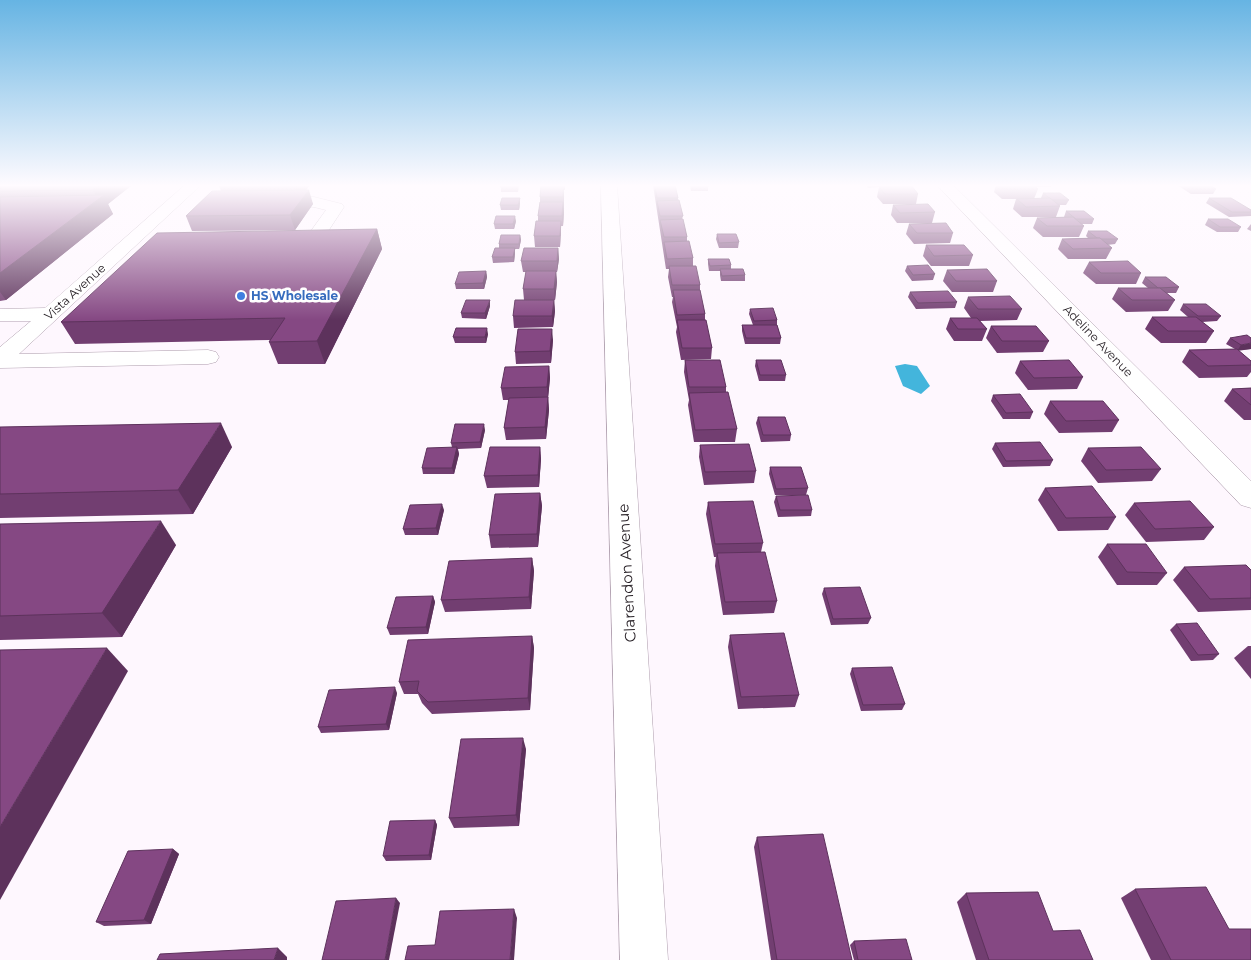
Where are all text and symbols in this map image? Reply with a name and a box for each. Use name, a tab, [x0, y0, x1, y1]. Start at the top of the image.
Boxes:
street label: Vista Avenue	[41, 260, 108, 323]
place label: HS Wholesale	[251, 288, 338, 303]
marker: HS Wholesale	[235, 290, 247, 302]
street label: Adeline Avenue	[1060, 302, 1136, 380]
street label: Clarendon Avenue	[613, 503, 640, 643]

